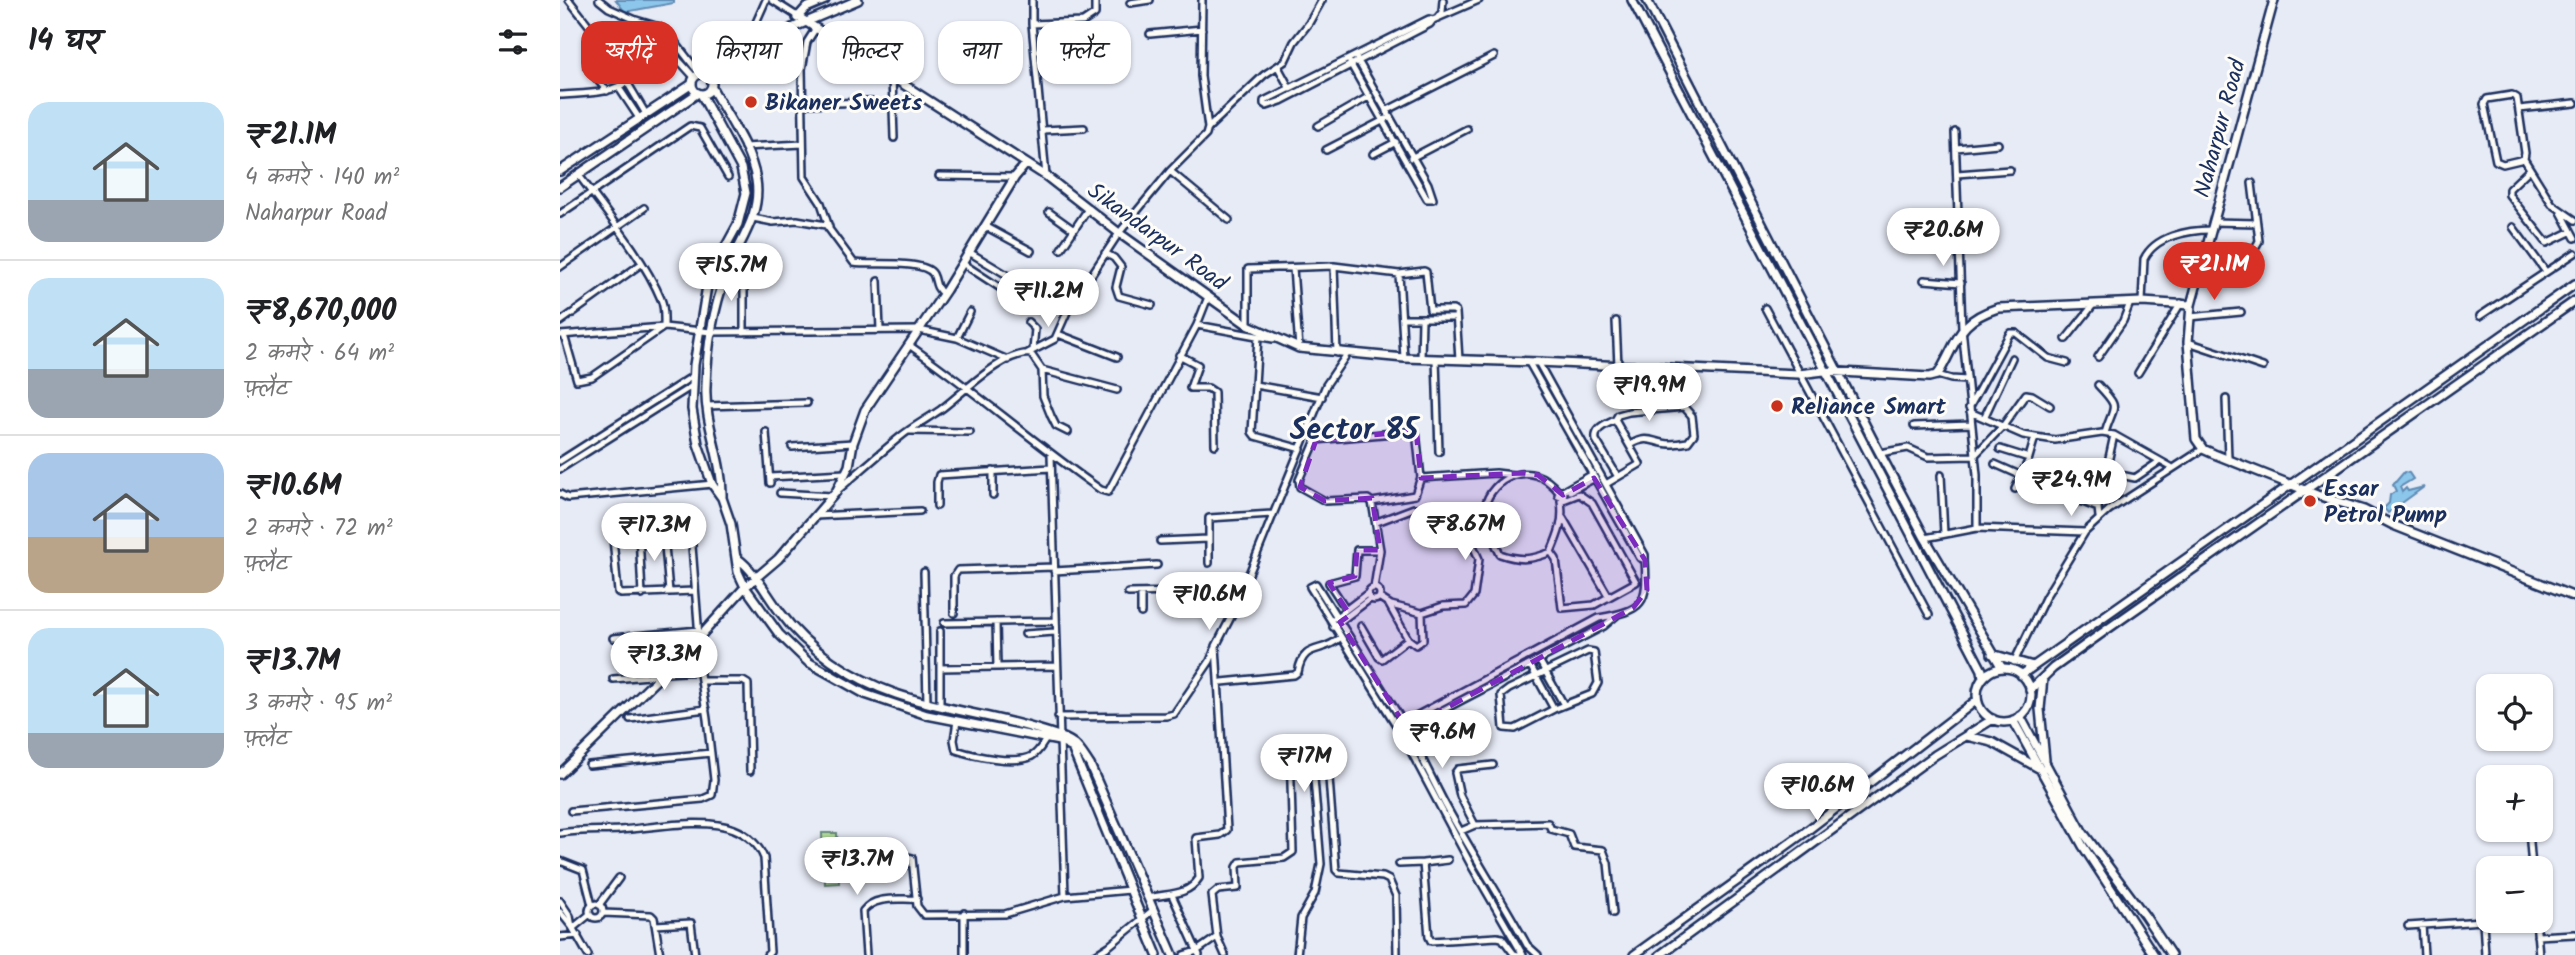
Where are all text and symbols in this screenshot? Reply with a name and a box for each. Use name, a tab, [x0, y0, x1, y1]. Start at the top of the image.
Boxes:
text: 14 घर	[28, 18, 100, 66]
chip: खरीदें	[581, 21, 678, 84]
chip: किराया	[692, 21, 803, 84]
chip: फ़िल्टर	[817, 21, 924, 84]
chip: नया	[938, 21, 1023, 84]
chip: फ़्लैट	[1037, 21, 1131, 84]
icon: filters	[494, 23, 532, 61]
street label: Naharpur Road	[2185, 55, 2257, 202]
place label: Bikaner Sweets	[765, 86, 922, 122]
marker: Bikaner Sweets	[743, 94, 759, 110]
text: ₹21.1M	[245, 112, 337, 160]
icon: home	[84, 130, 168, 214]
text: 4 कमरे · 140 m²	[245, 160, 399, 196]
street label: Sikandarpur Road	[1079, 174, 1235, 301]
text: Naharpur Road	[245, 196, 387, 232]
pin: ₹20.6M	[1886, 208, 2000, 268]
text: ₹20.6M	[1903, 213, 1983, 249]
pin: ₹21.1M	[2157, 243, 2271, 302]
pin: ₹15.7M	[674, 244, 788, 303]
text: ₹21.1M	[2179, 247, 2249, 283]
text: ₹15.7M	[695, 248, 767, 284]
pin: ₹11.2M	[991, 270, 1105, 329]
text: ₹11.2M	[1013, 274, 1083, 310]
text: ₹8,670,000	[245, 288, 397, 336]
icon: home	[84, 306, 168, 390]
text: 2 कमरे · 64 m²	[245, 336, 394, 372]
pin: ₹19.9M	[1592, 364, 1706, 423]
text: ₹19.9M	[1612, 368, 1686, 404]
text: फ़्लैट	[245, 372, 289, 408]
place label: Reliance Smart	[1791, 390, 1947, 426]
marker: Reliance Smart	[1769, 398, 1785, 414]
district label: Sector 85	[1290, 407, 1421, 455]
pin: ₹24.9M	[2014, 458, 2128, 518]
text: ₹10.6M	[245, 463, 342, 511]
text: ₹24.9M	[2031, 463, 2111, 499]
place label: Essar Petrol Pump	[2324, 472, 2447, 534]
icon: home	[84, 481, 168, 565]
marker: Essar Petrol Pump	[2302, 493, 2318, 509]
pin: ₹8.67M	[1408, 503, 1522, 562]
pin: ₹17.3M	[597, 504, 711, 563]
text: ₹8.67M	[1425, 507, 1505, 543]
text: ₹17.3M	[617, 508, 691, 544]
text: 2 कमरे · 72 m²	[245, 511, 393, 547]
text: फ़्लैट	[245, 547, 289, 583]
pin: ₹10.6M	[1152, 572, 1266, 632]
text: ₹10.6M	[1172, 577, 1246, 613]
pin: ₹13.3M	[607, 632, 721, 692]
text: ₹13.3M	[627, 637, 701, 673]
text: ₹13.7M	[245, 638, 341, 686]
icon: home	[84, 656, 168, 740]
map controls	[2476, 674, 2553, 933]
button: locate	[2476, 674, 2553, 751]
text: 3 कमरे · 95 m²	[245, 686, 392, 722]
pin: ₹9.6M	[1393, 710, 1491, 770]
text: ₹9.6M	[1409, 715, 1475, 751]
text: फ़्लैट	[245, 722, 289, 758]
pin: ₹17M	[1263, 734, 1345, 794]
text: ₹17M	[1276, 739, 1332, 775]
pin: ₹10.6M	[1760, 764, 1874, 823]
button: +	[2476, 765, 2553, 842]
text: ₹10.6M	[1780, 768, 1854, 804]
pin: ₹13.7M	[800, 838, 914, 897]
text: ₹13.7M	[820, 842, 894, 878]
button: −	[2476, 856, 2553, 933]

